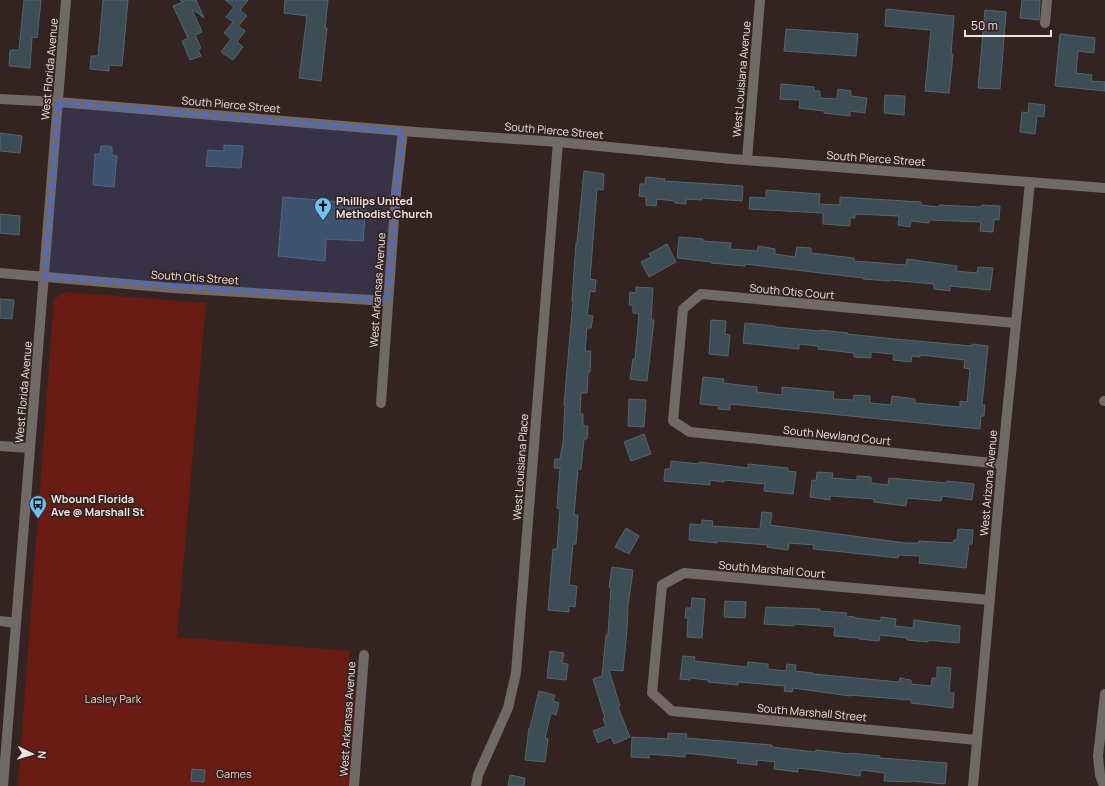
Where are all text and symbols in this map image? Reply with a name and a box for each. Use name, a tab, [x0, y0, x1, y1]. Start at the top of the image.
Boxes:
scale bar	[965, 12, 1051, 38]
street label: West Florida Avenue	[37, 17, 61, 120]
text: 50 m	[971, 17, 998, 34]
street label: West Louisiana Avenue	[728, 20, 754, 138]
street label: South Pierce Street	[181, 92, 281, 116]
street label: South Pierce Street	[504, 118, 604, 142]
street label: South Pierce Street	[826, 147, 926, 169]
place label: Phillips United Methodist Church	[336, 193, 433, 221]
church icon: Phillips United Methodist Church	[313, 196, 333, 221]
street label: West Arkansas Avenue	[366, 232, 389, 348]
street label: South Otis Street	[150, 266, 240, 288]
street label: South Otis Court	[749, 280, 835, 302]
street label: West Florida Avenue	[11, 340, 35, 443]
street label: West Louisiana Place	[509, 413, 531, 521]
street label: South Newland Court	[782, 422, 892, 448]
street label: West Arizona Avenue	[976, 429, 1000, 537]
place label: Wbound Florida Ave @ Marshall St	[51, 491, 145, 519]
bus stop icon: Wbound Florida Ave @ Marshall St	[28, 494, 48, 519]
street label: South Marshall Court	[718, 557, 826, 581]
street label: West Arkansas Avenue	[336, 661, 359, 777]
park label: Lasley Park	[85, 691, 142, 706]
street label: South Marshall Street	[756, 700, 868, 724]
north arrow	[12, 734, 52, 774]
text: N	[35, 750, 50, 760]
park label: Games	[216, 766, 252, 781]

